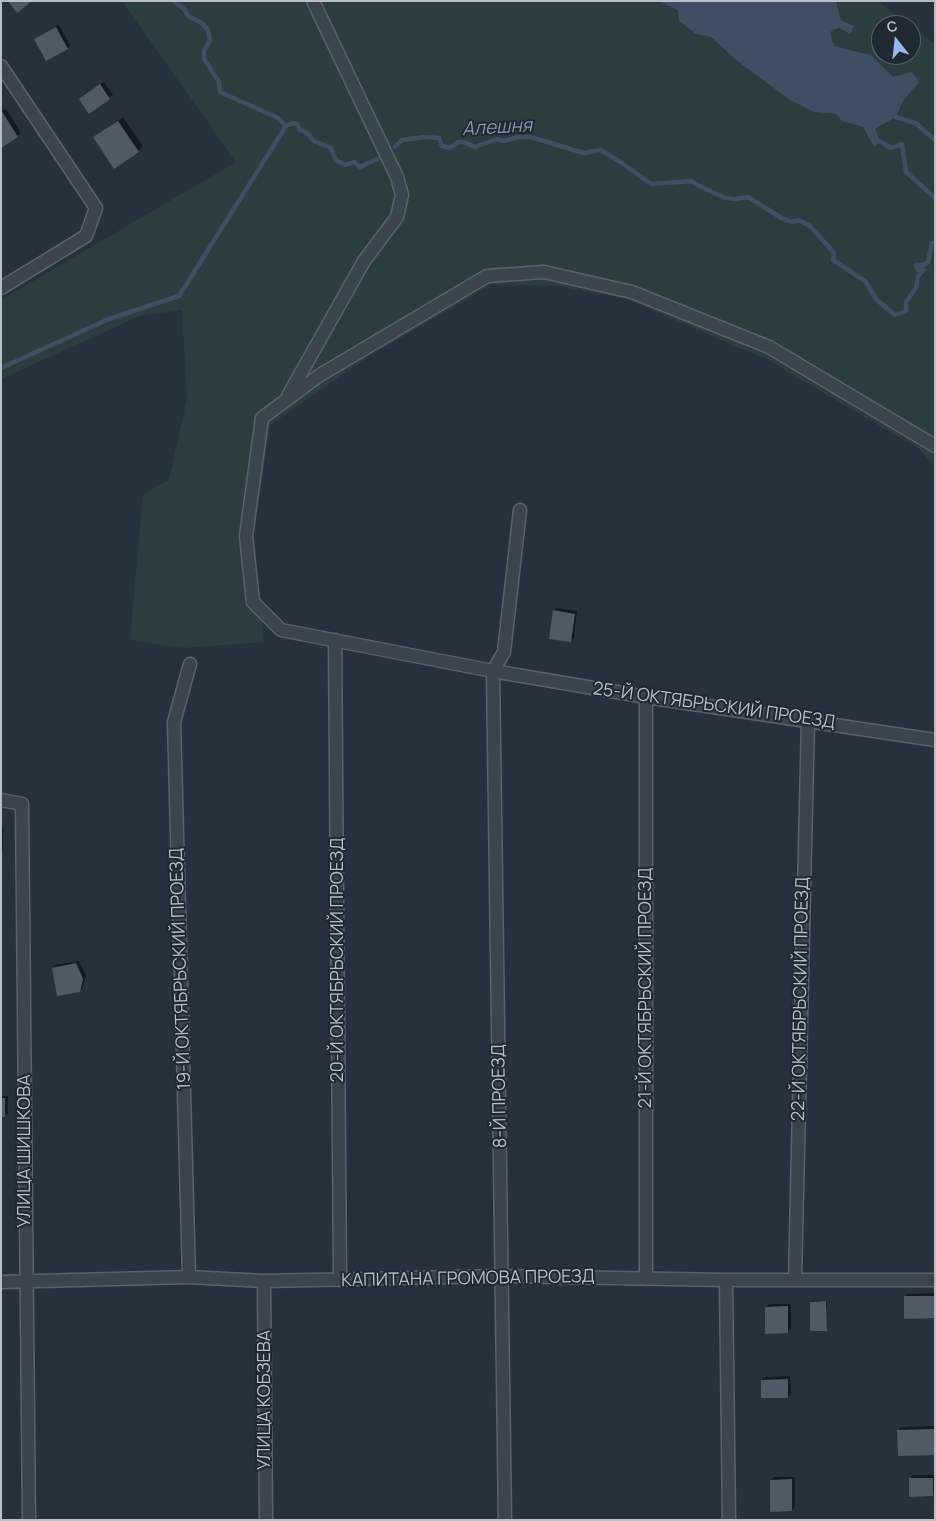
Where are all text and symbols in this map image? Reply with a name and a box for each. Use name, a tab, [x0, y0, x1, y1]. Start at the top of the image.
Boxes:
north arrow	[871, 15, 921, 65]
text: С	[884, 16, 900, 37]
water label: Алешня	[461, 115, 533, 141]
street label: 25-Й ОКТЯБРЬСКИЙ ПРОЕЗД	[591, 678, 837, 734]
street label: 20-Й ОКТЯБРЬСКИЙ ПРОЕЗД	[327, 837, 349, 1083]
street label: 19-Й ОКТЯБРЬСКИЙ ПРОЕЗД	[166, 848, 196, 1090]
street label: 21-Й ОКТЯБРЬСКИЙ ПРОЕЗД	[635, 867, 657, 1109]
street label: 22-Й ОКТЯБРЬСКИЙ ПРОЕЗД	[788, 877, 814, 1121]
street label: 8-Й ПРОЕЗД	[488, 1044, 512, 1148]
street label: УЛИЦА ШИШКОВА	[14, 1074, 36, 1228]
street label: КАПИТАНА ГРОМОВА ПРОЕЗД	[341, 1266, 595, 1292]
street label: УЛИЦА КОБЗЕВА	[254, 1330, 276, 1470]

